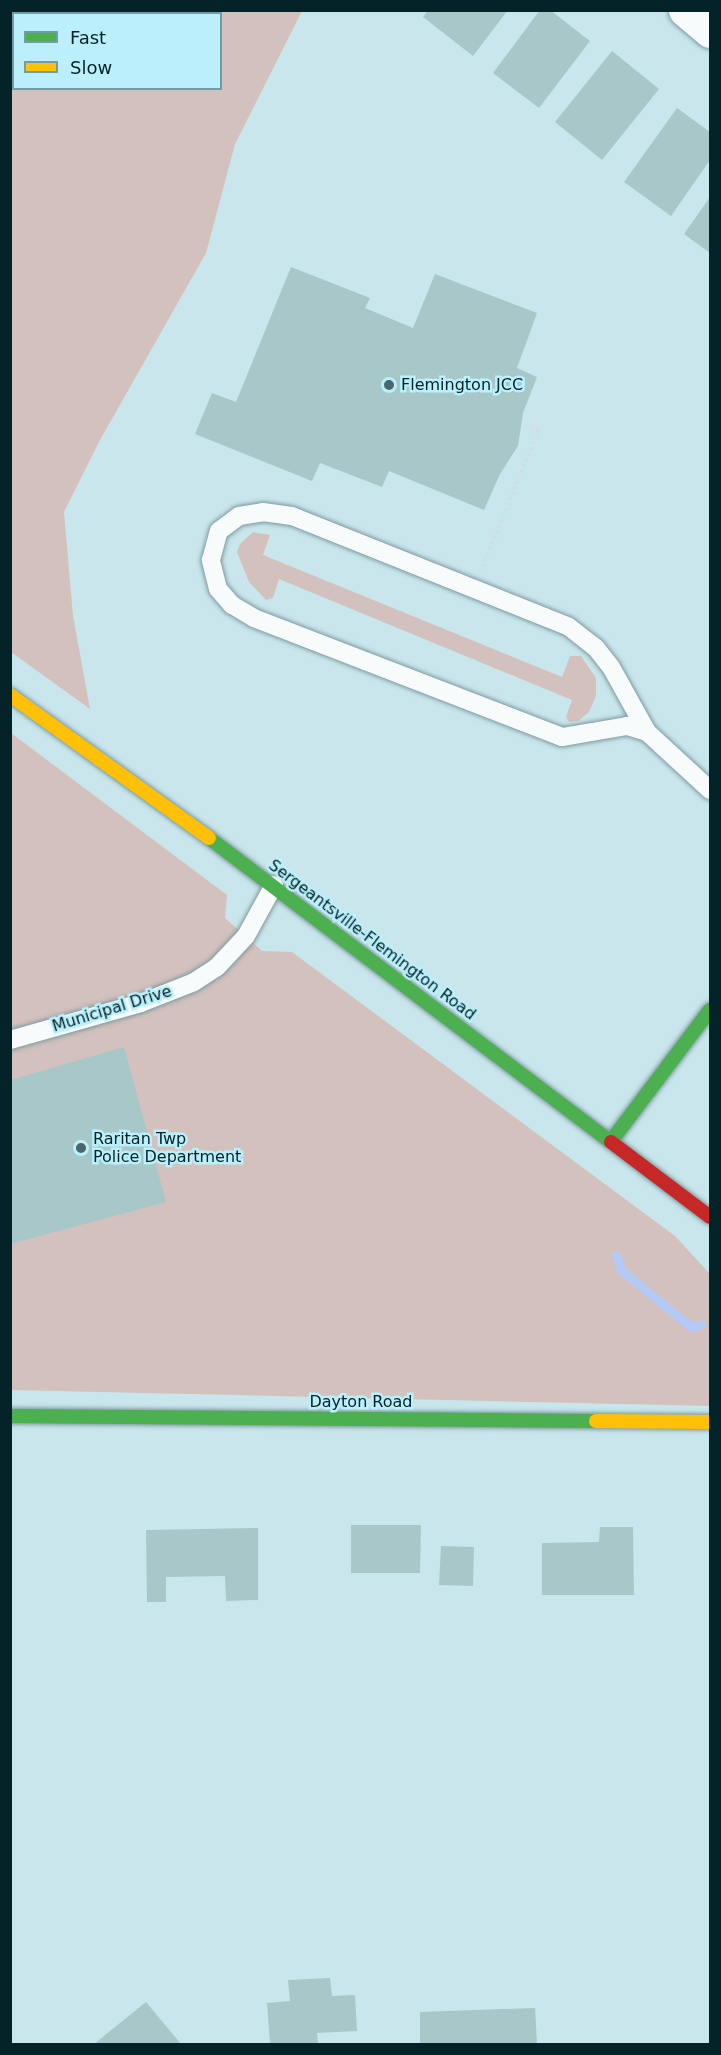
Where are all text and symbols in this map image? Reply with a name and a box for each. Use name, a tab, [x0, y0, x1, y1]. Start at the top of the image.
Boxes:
legend	[12, 12, 222, 90]
text: Fast	[70, 27, 106, 48]
text: Slow	[70, 57, 112, 78]
place label: Flemington JCC	[401, 375, 523, 395]
marker: Flemington JCC	[382, 378, 396, 392]
street label: Sergeantsville-Flemington Road	[265, 856, 479, 1024]
street label: Municipal Drive	[50, 982, 174, 1036]
place label: Raritan Twp Police Department	[93, 1129, 241, 1167]
marker: Raritan Twp Police Department	[74, 1141, 88, 1155]
street label: Dayton Road	[309, 1392, 413, 1412]

